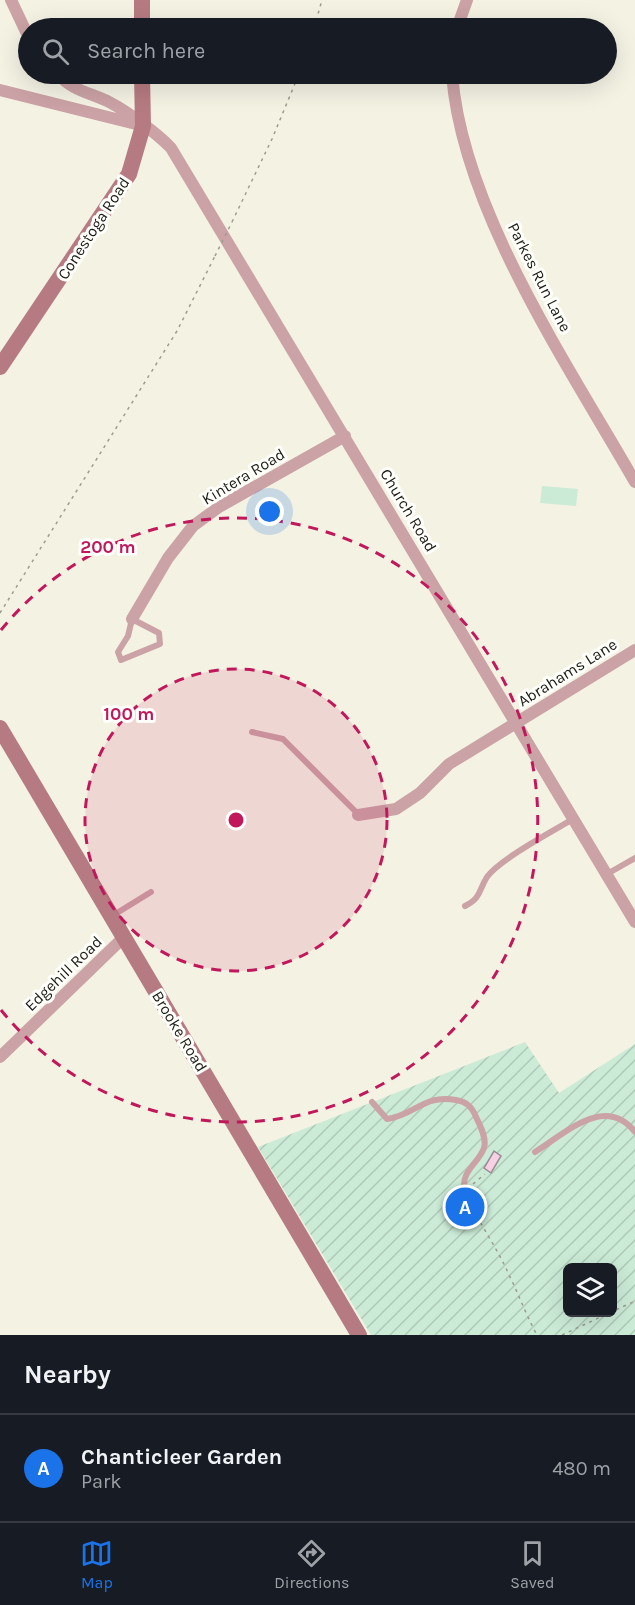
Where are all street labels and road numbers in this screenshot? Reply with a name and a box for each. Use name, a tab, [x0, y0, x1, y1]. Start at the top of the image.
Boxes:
street label: Conestoga Road	[53, 174, 134, 283]
street label: Parkes Run Lane	[504, 219, 575, 335]
street label: Kintera Road	[198, 444, 288, 509]
street label: Church Road	[376, 465, 441, 555]
street label: Abrahams Lane	[514, 634, 620, 710]
street label: Edgehill Road	[21, 932, 106, 1015]
street label: Brooke Road	[148, 987, 211, 1075]

